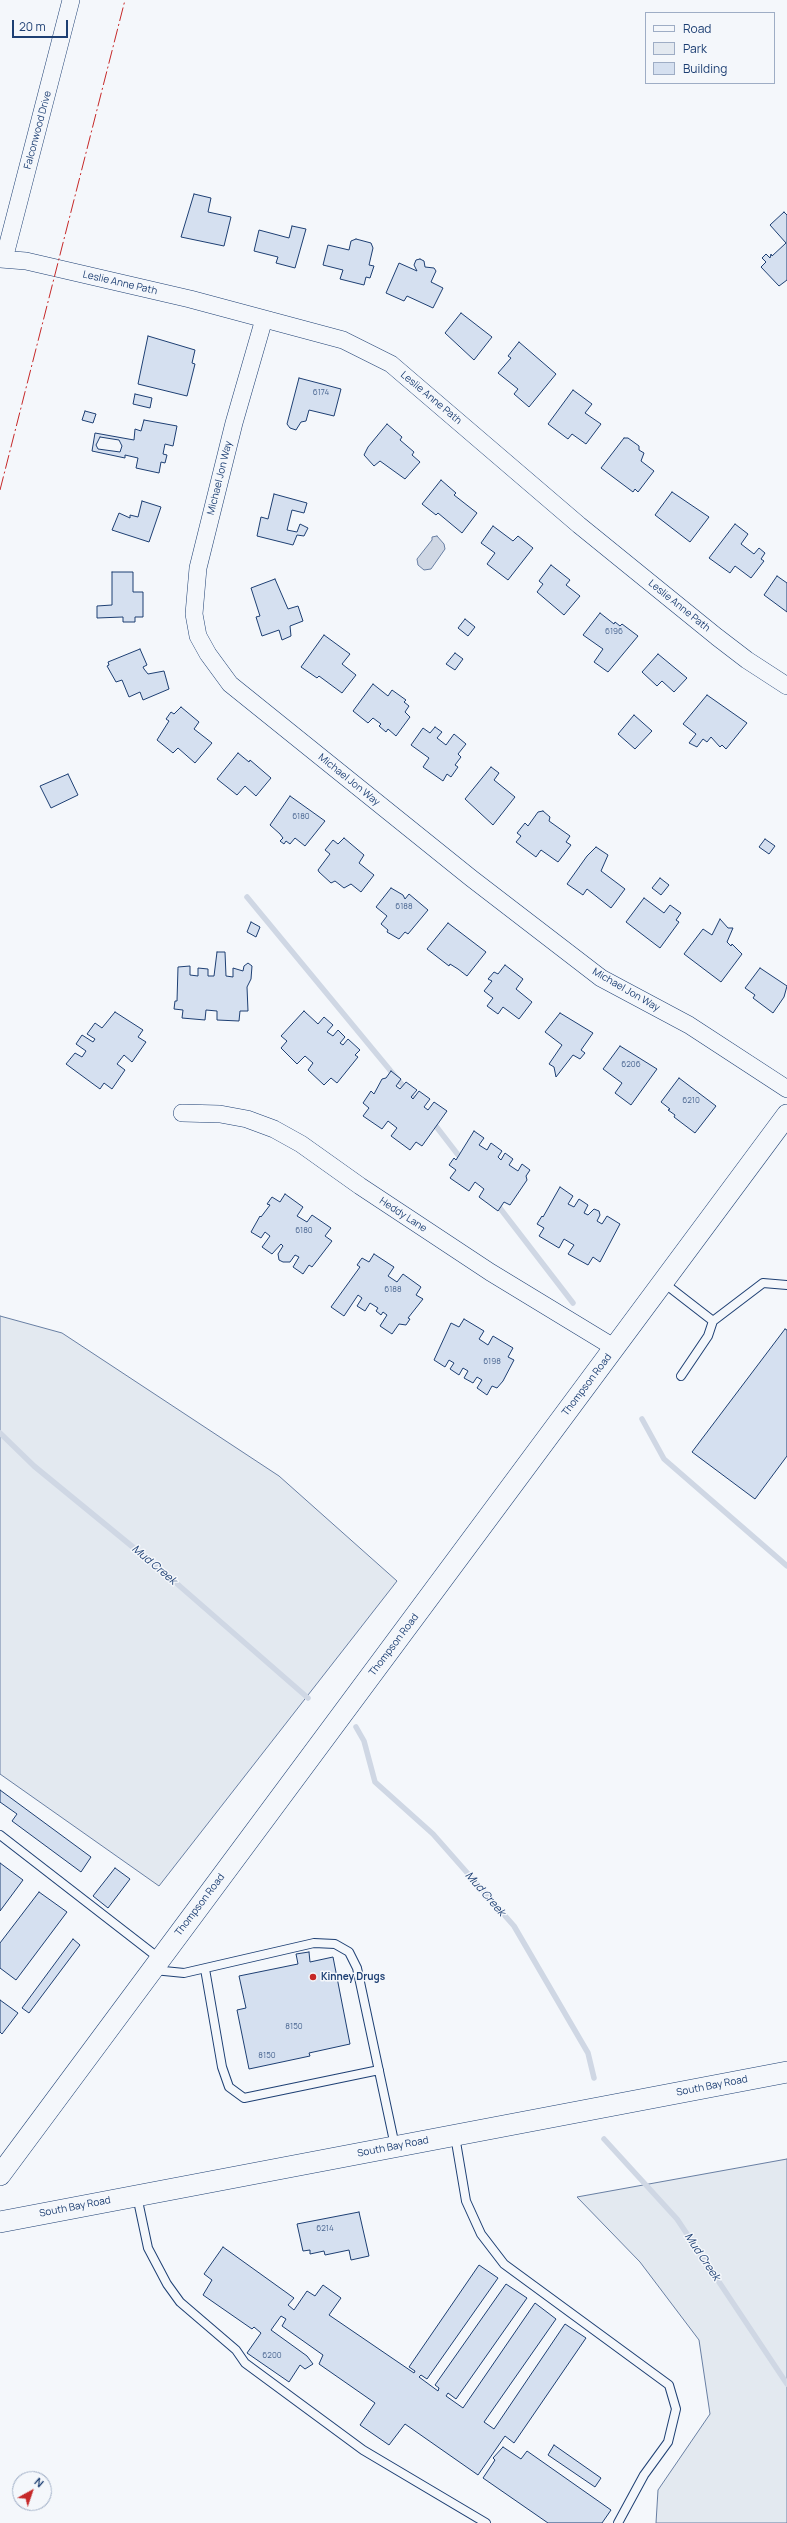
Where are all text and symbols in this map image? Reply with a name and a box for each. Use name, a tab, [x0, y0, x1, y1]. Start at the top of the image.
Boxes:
scale bar	[14, 12, 70, 38]
legend	[645, 12, 775, 84]
text: 20 m	[19, 18, 46, 35]
text: Road	[683, 20, 711, 37]
text: Park	[683, 40, 707, 57]
text: Building	[683, 60, 727, 77]
street label: Falconwood Drive	[22, 90, 54, 170]
street label: Leslie Anne Path	[82, 269, 158, 297]
street label: Leslie Anne Path	[398, 369, 464, 427]
house number: 6174	[313, 388, 329, 398]
street label: Michael Jon Way	[205, 440, 235, 516]
street label: Leslie Anne Path	[646, 577, 712, 635]
house number: 6196	[605, 627, 623, 637]
street label: Michael Jon Way	[316, 751, 382, 809]
house number: 6180	[292, 812, 310, 822]
house number: 6188	[395, 902, 413, 912]
street label: Michael Jon Way	[590, 966, 662, 1014]
house number: 6206	[621, 1060, 641, 1070]
house number: 6210	[682, 1096, 700, 1106]
street label: Heddy Lane	[377, 1195, 429, 1235]
house number: 6180	[295, 1226, 313, 1236]
house number: 6188	[384, 1285, 402, 1295]
street label: Thompson Road	[560, 1351, 614, 1419]
house number: 6198	[483, 1357, 501, 1367]
water label: Mud Creek	[129, 1542, 179, 1588]
street label: Thompson Road	[367, 1611, 421, 1679]
water label: Mud Creek	[462, 1869, 508, 1919]
street label: Thompson Road	[173, 1871, 227, 1939]
place label: Kinney Drugs	[321, 1971, 385, 1983]
marker: Kinney Drugs	[308, 1972, 318, 1982]
house number: 8150	[285, 2022, 303, 2032]
house number: 8150	[258, 2051, 276, 2061]
street label: South Bay Road	[675, 2073, 749, 2099]
street label: South Bay Road	[356, 2134, 430, 2160]
street label: South Bay Road	[38, 2194, 112, 2220]
house number: 6214	[316, 2224, 334, 2234]
water label: Mud Creek	[681, 2231, 723, 2283]
house number: 6200	[262, 2351, 282, 2361]
north arrow	[12, 2471, 52, 2511]
text: N	[32, 2474, 47, 2490]

